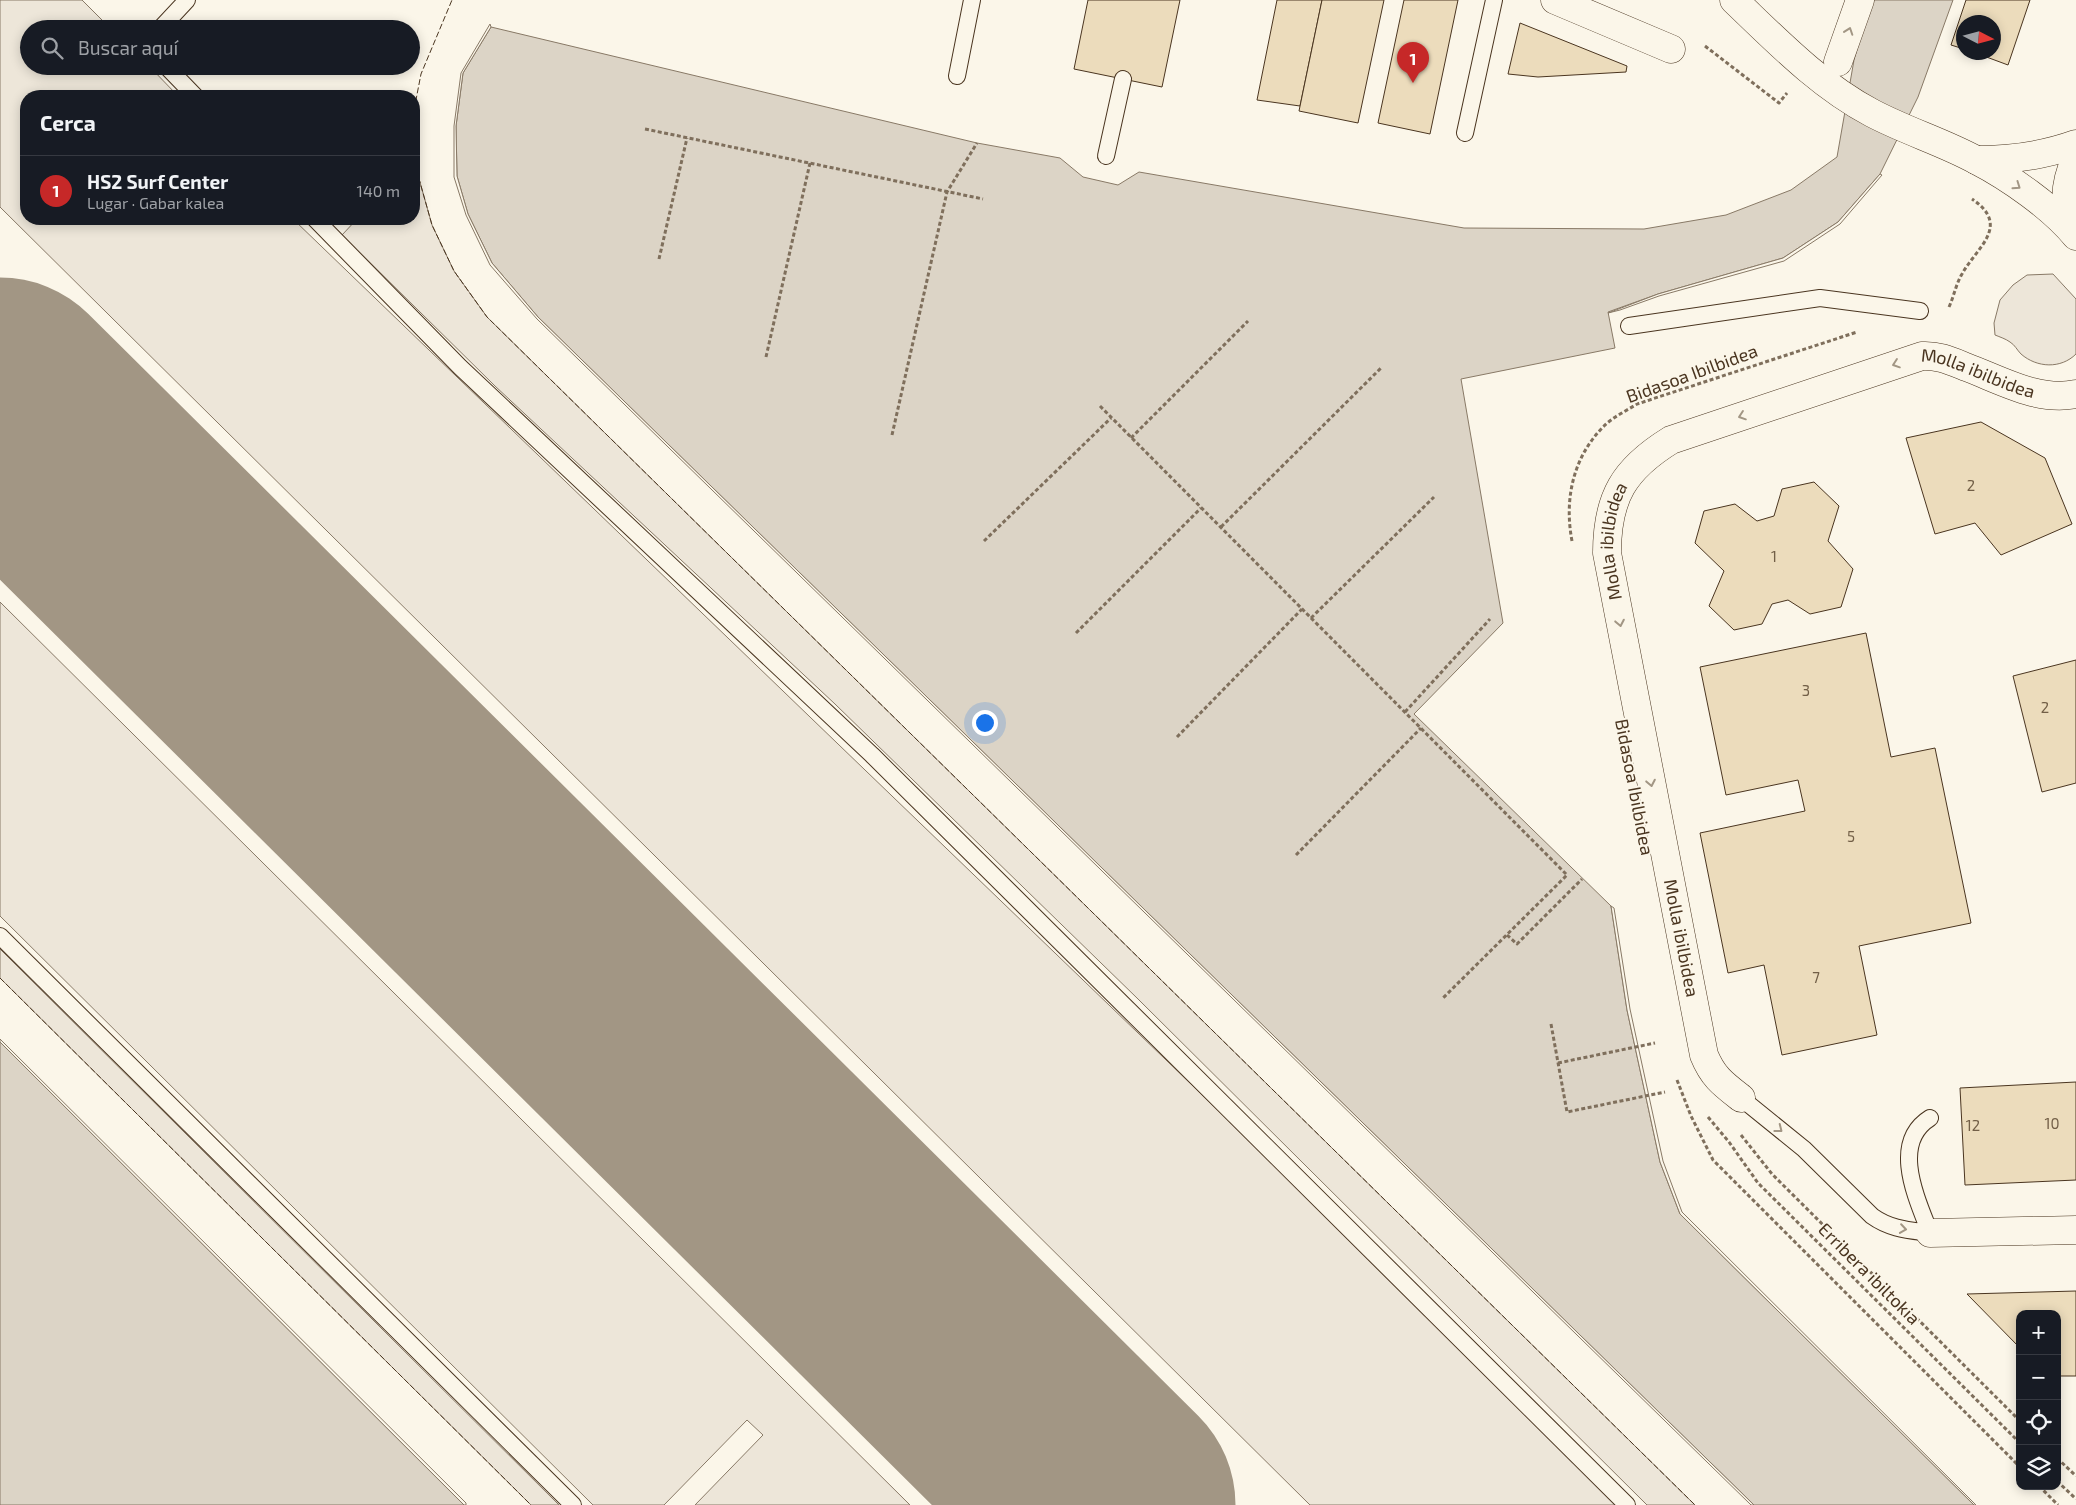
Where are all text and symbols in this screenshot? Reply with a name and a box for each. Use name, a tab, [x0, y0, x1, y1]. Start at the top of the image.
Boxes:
north arrow	[1956, 15, 2001, 60]
search box	[20, 20, 420, 75]
one-way arrow	[1843, 27, 1853, 36]
icon: search	[38, 34, 66, 62]
text: Buscar aquí	[78, 36, 178, 59]
pin: 1	[1397, 42, 1429, 83]
text: Cerca	[40, 110, 96, 135]
text: HS2 Surf Center	[87, 170, 228, 193]
one-way arrow	[2011, 180, 2021, 189]
text: 1	[53, 181, 59, 200]
text: 140 m	[357, 181, 400, 200]
text: Lugar · Gabar kalea	[87, 193, 224, 212]
street label: Bidasoa Ibilbidea	[1623, 339, 1760, 407]
street label: Molla ibilbidea	[1920, 344, 2038, 402]
one-way arrow	[1892, 358, 1901, 368]
one-way arrow	[1739, 411, 1747, 421]
house number: 2	[1967, 476, 1975, 494]
street label: Molla ibilbidea	[1595, 478, 1632, 602]
house number: 1	[1771, 547, 1777, 565]
one-way arrow	[1615, 619, 1625, 628]
house number: 3	[1802, 681, 1810, 699]
house number: 2	[2041, 698, 2049, 716]
your location	[972, 710, 998, 736]
street label: Bidasoa Ibilbidea	[1611, 717, 1659, 857]
one-way arrow	[1645, 779, 1656, 787]
house number: 5	[1847, 827, 1855, 845]
street label: Molla ibilbidea	[1660, 877, 1704, 999]
house number: 7	[1812, 968, 1820, 986]
house number: 10	[2044, 1114, 2060, 1132]
house number: 12	[1966, 1116, 1980, 1134]
one-way arrow	[1773, 1123, 1782, 1131]
street label: Erribera ibiltokia	[1814, 1218, 1925, 1329]
one-way arrow	[1900, 1223, 1908, 1234]
map controls	[2016, 1310, 2061, 1490]
button: +	[2016, 1310, 2061, 1355]
button: −	[2016, 1355, 2061, 1400]
button: locate	[2016, 1400, 2061, 1445]
button: layers	[2016, 1445, 2061, 1490]

